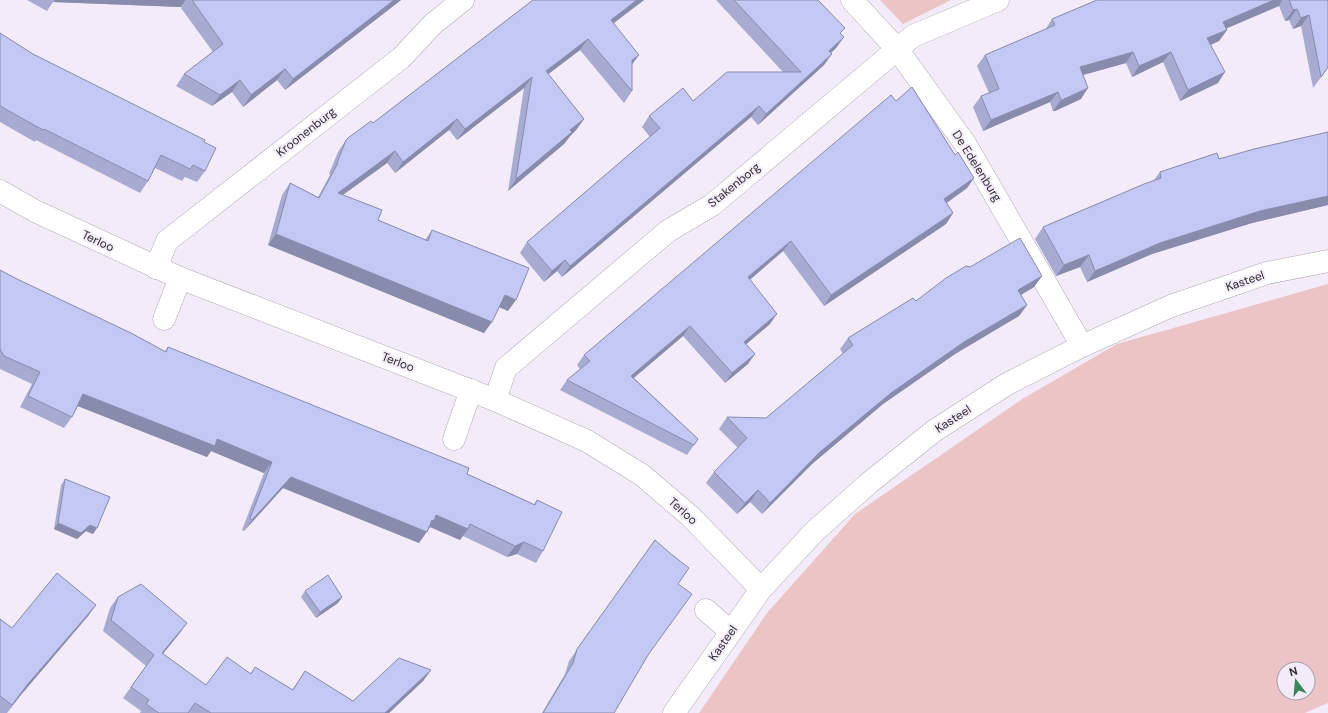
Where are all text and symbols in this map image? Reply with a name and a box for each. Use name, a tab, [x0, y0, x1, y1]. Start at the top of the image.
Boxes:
street label: Kroonenburg	[273, 104, 339, 160]
street label: De Edelenburg	[949, 127, 1005, 205]
street label: Stakenborg	[704, 159, 764, 211]
street label: Terloo	[79, 227, 117, 255]
street label: Kasteel	[1224, 267, 1266, 295]
street label: Terloo	[379, 348, 417, 376]
street label: Kasteel	[932, 401, 974, 437]
street label: Terloo	[665, 494, 701, 528]
street label: Kasteel	[705, 622, 741, 664]
north arrow	[1276, 661, 1316, 701]
text: N	[1287, 664, 1299, 679]

